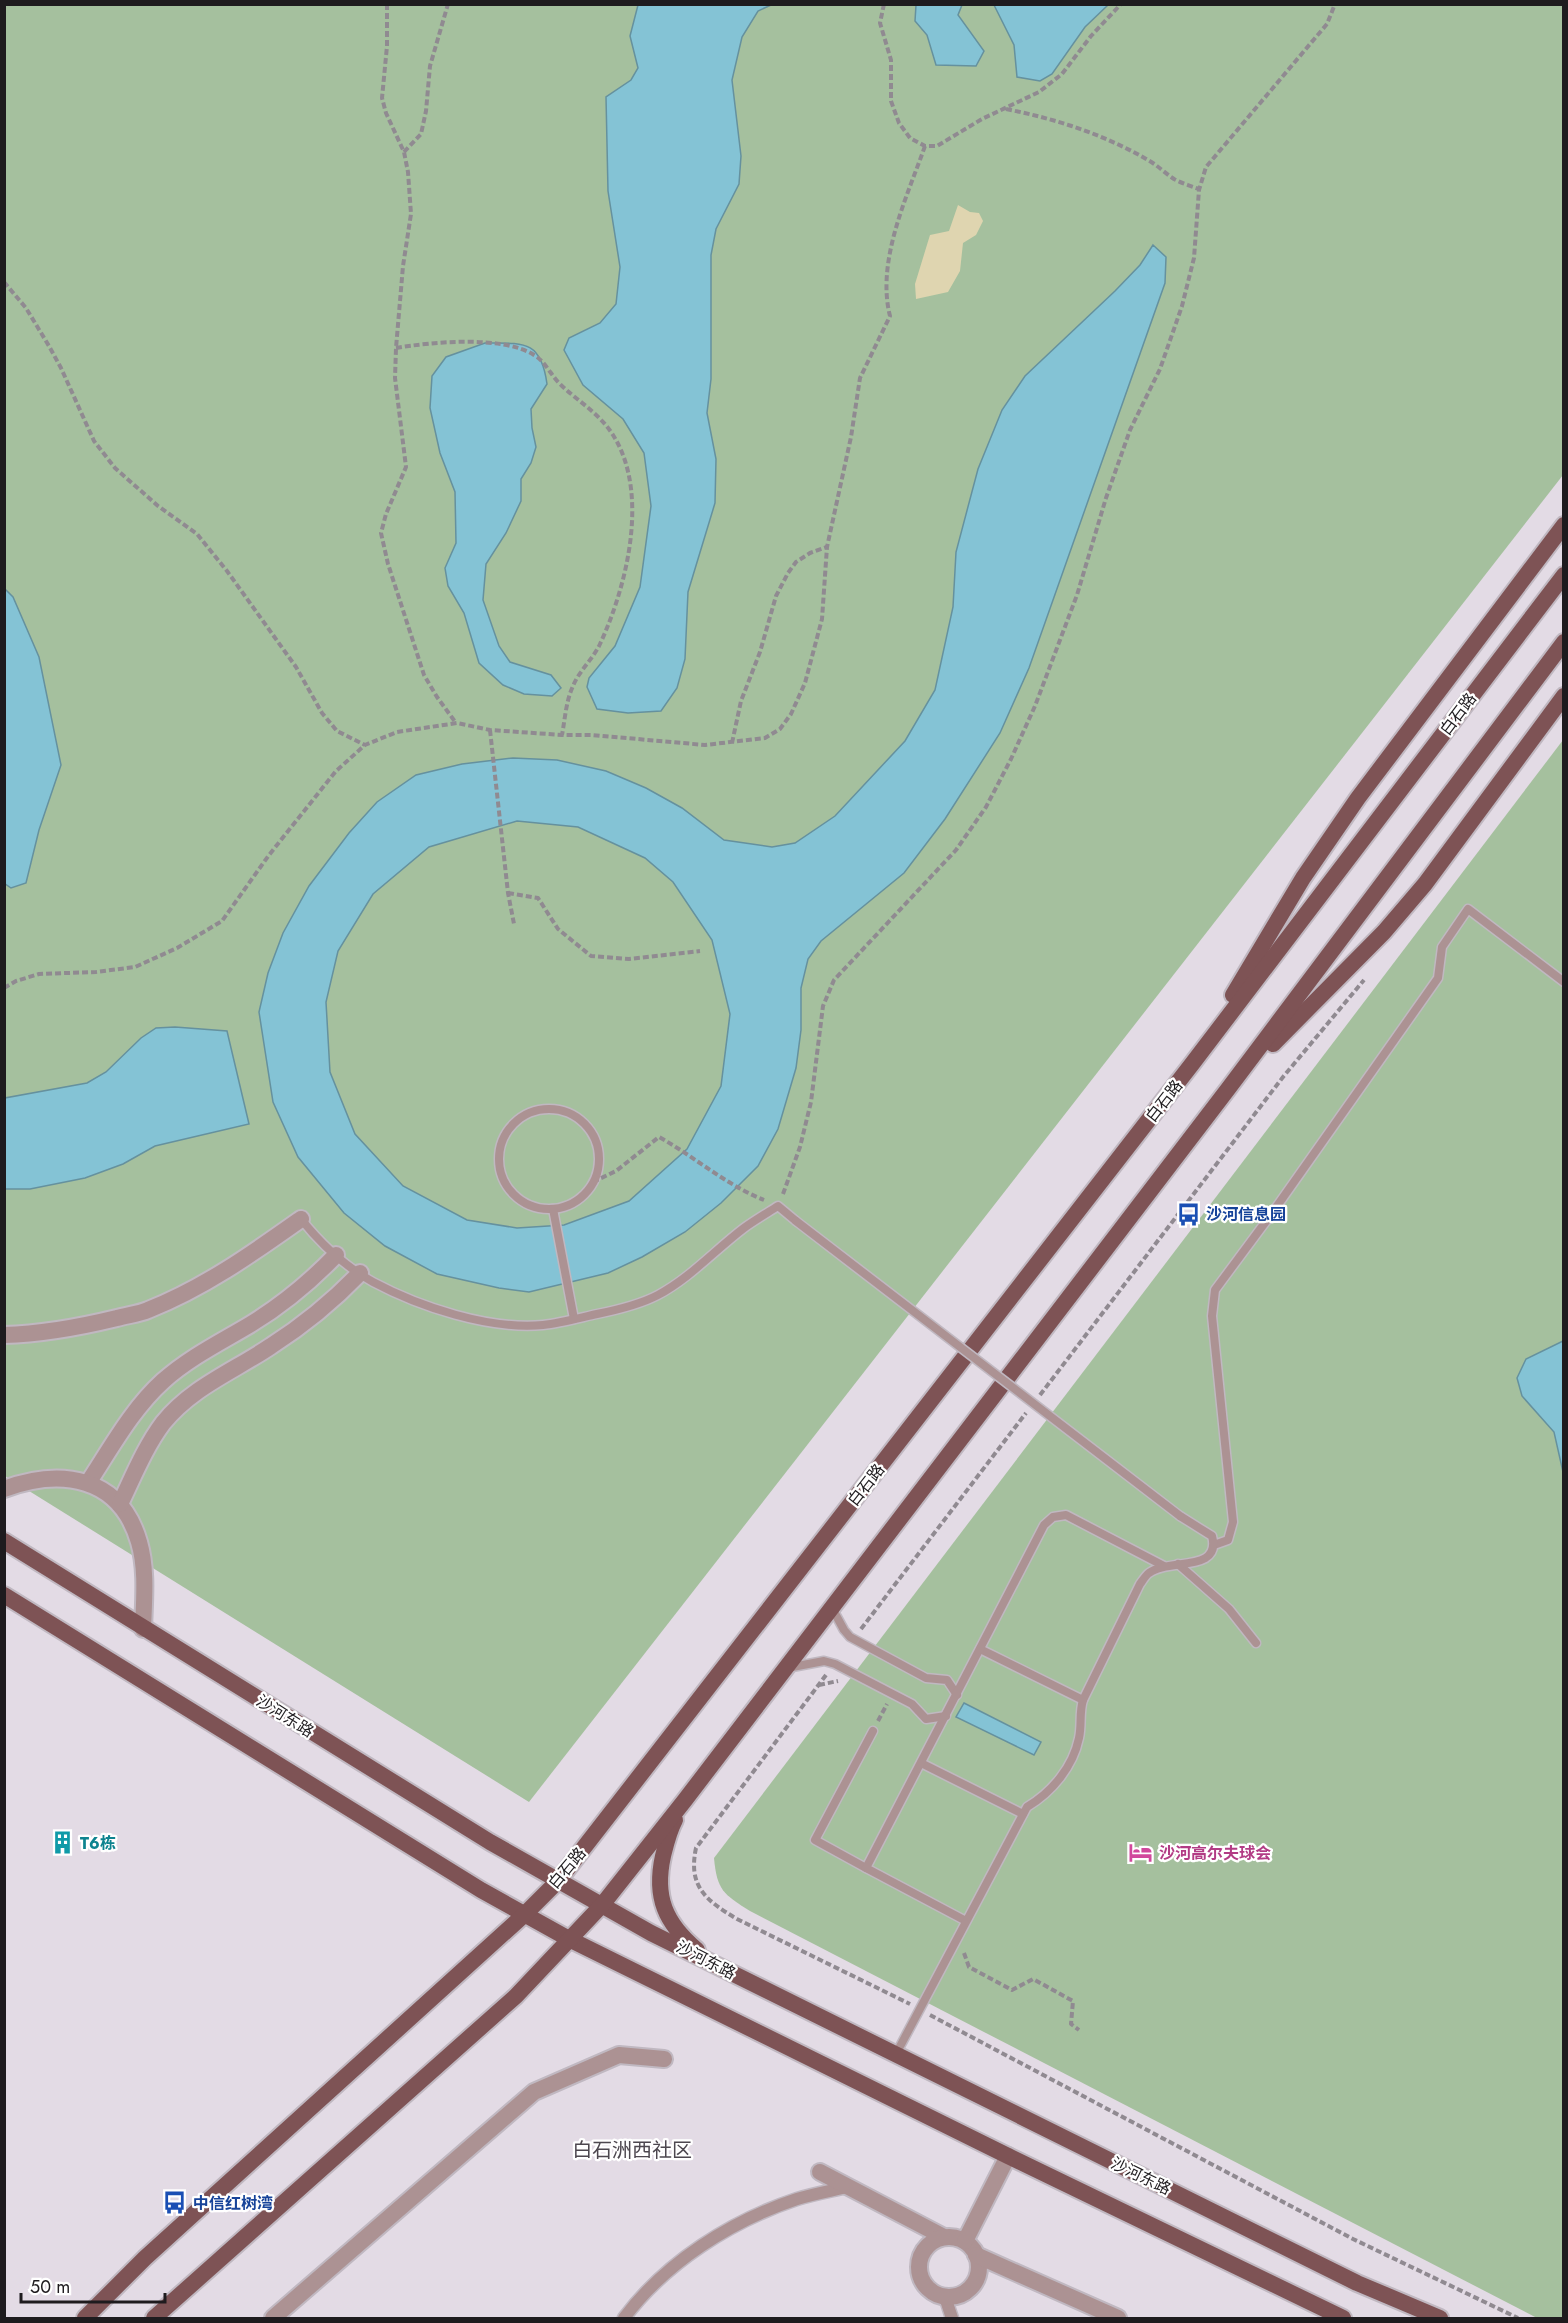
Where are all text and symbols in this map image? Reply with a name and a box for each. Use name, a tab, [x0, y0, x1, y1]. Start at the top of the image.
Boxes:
street label: 白石路	[1434, 688, 1482, 740]
street label: 白石路	[1140, 1075, 1188, 1127]
bus stop icon: 沙河信息园	[1175, 1201, 1201, 1227]
place label: 沙河信息园	[1206, 1203, 1286, 1226]
street label: 白石路	[842, 1459, 890, 1511]
street label: 沙河东路	[252, 1689, 318, 1743]
building icon: T6栋	[49, 1830, 75, 1856]
place label: T6栋	[80, 1832, 116, 1855]
hotel icon: 沙河高尔夫球会	[1128, 1840, 1154, 1866]
street label: 白石路	[543, 1842, 591, 1894]
place label: 沙河高尔夫球会	[1159, 1842, 1271, 1865]
street label: 沙河东路	[672, 1935, 740, 1985]
district label: 白石洲西社区	[572, 2136, 692, 2165]
street label: 沙河东路	[1107, 2152, 1175, 2200]
bus stop icon: 中信红树湾	[162, 2190, 188, 2216]
place label: 中信红树湾	[193, 2192, 273, 2215]
scale bar	[21, 2266, 165, 2304]
text: 50 m	[30, 2274, 70, 2300]

